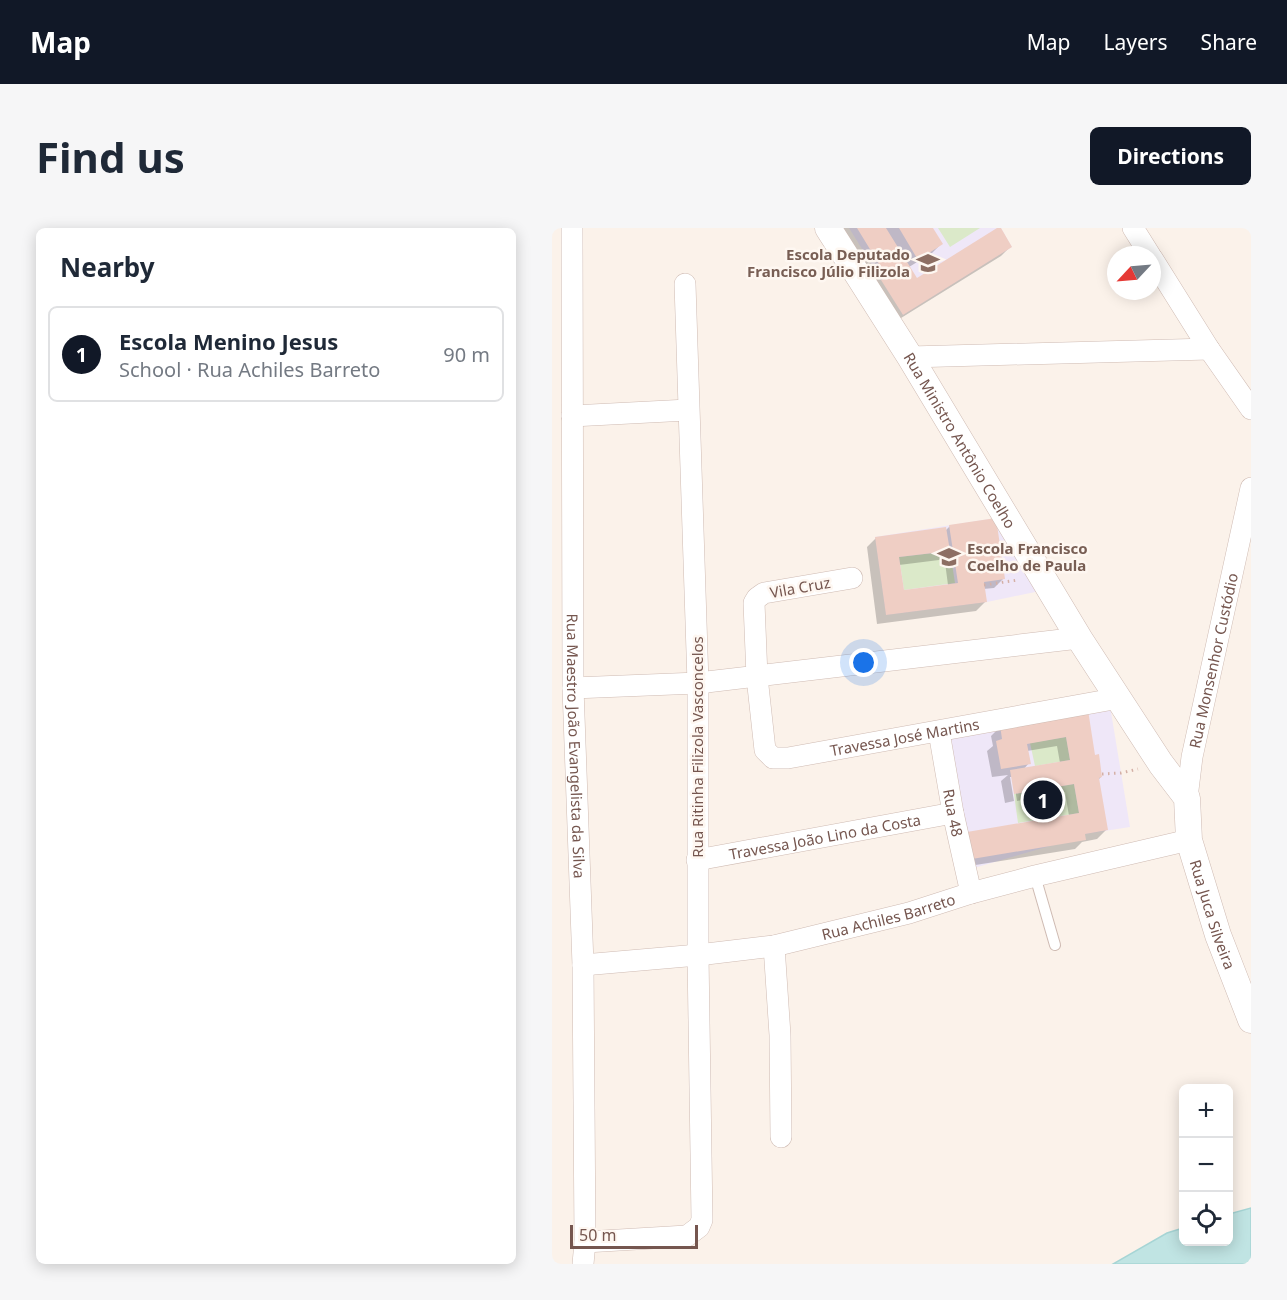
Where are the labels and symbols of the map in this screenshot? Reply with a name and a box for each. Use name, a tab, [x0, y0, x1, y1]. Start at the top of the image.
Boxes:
place label: Escola Deputado Francisco Júlio Filizola	[747, 244, 910, 281]
north arrow	[1107, 246, 1161, 300]
school or university icon: Escola Deputado Francisco Júlio Filizola	[915, 250, 941, 276]
street label: Rua Ministro Antônio Coelho	[899, 349, 1021, 532]
place label: Escola Francisco Coelho de Paula	[967, 538, 1088, 575]
school or university icon: Escola Francisco Coelho de Paula	[936, 544, 962, 570]
street label: Rua Monsenhor Custódio	[1184, 571, 1242, 750]
street label: Vila Cruz	[768, 572, 832, 602]
street label: Rua Maestro João Evangelista da Silva	[563, 613, 590, 879]
street label: Rua Ritinha Filizola Vasconcelos	[687, 636, 707, 858]
your location	[849, 648, 878, 677]
street label: Travessa José Martins	[828, 714, 981, 760]
pin: 1	[1024, 778, 1062, 822]
street label: Rua 48	[939, 787, 968, 838]
street label: Travessa João Lino da Costa	[727, 809, 922, 864]
street label: Rua Juca Silveira	[1186, 857, 1240, 972]
street label: Rua Achiles Barreto	[819, 889, 958, 944]
scale bar	[570, 1222, 698, 1250]

